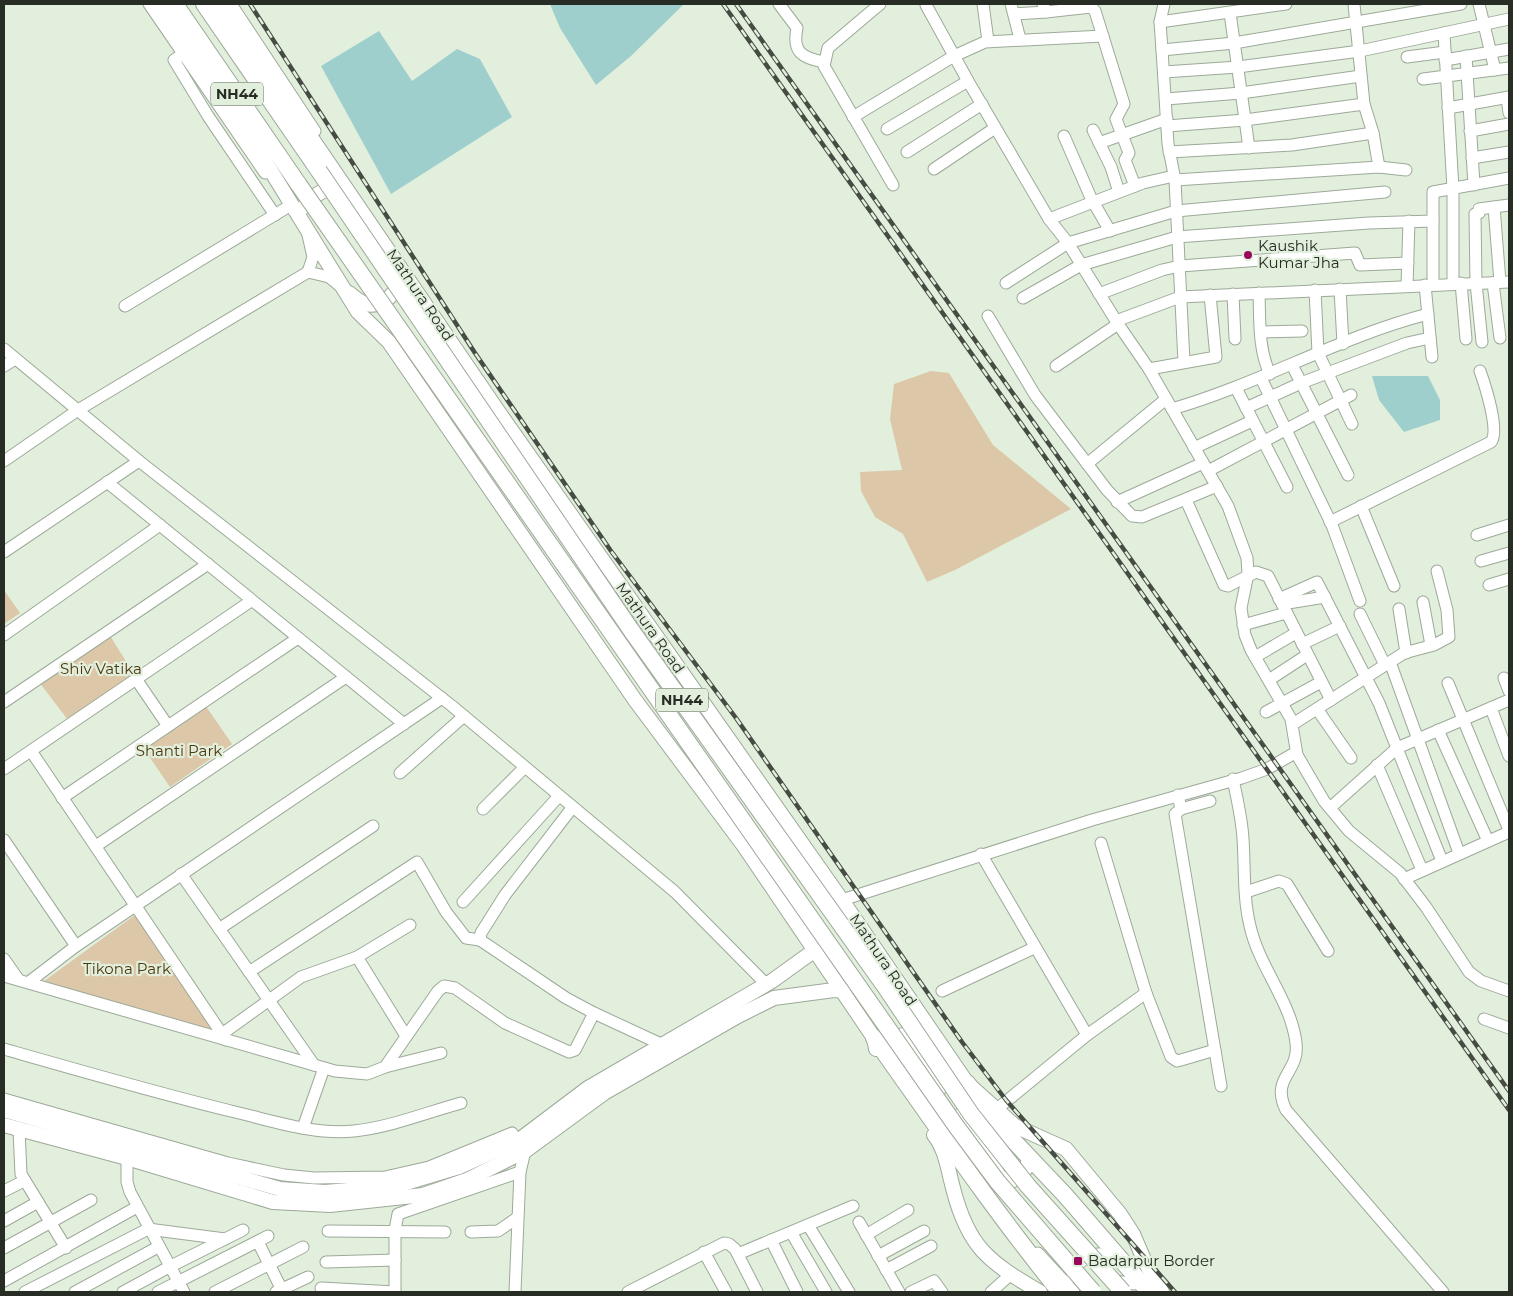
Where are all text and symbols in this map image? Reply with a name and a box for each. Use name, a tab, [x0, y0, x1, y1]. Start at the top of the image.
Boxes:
road number: NH44	[211, 82, 263, 106]
place label: Kaushik Kumar Jha	[1258, 236, 1340, 272]
street label: Mathura Road	[383, 245, 458, 344]
marker: Kaushik Kumar Jha	[1242, 249, 1254, 261]
street label: Mathura Road	[612, 578, 689, 677]
park label: Shiv Vatika	[60, 659, 142, 678]
road number: NH44	[656, 688, 708, 712]
park label: Shanti Park	[136, 741, 222, 760]
street label: Mathura Road	[846, 910, 921, 1009]
park label: Tikona Park	[83, 959, 171, 978]
place label: Badarpur Border	[1088, 1251, 1215, 1270]
marker: Badarpur Border	[1072, 1255, 1084, 1267]

